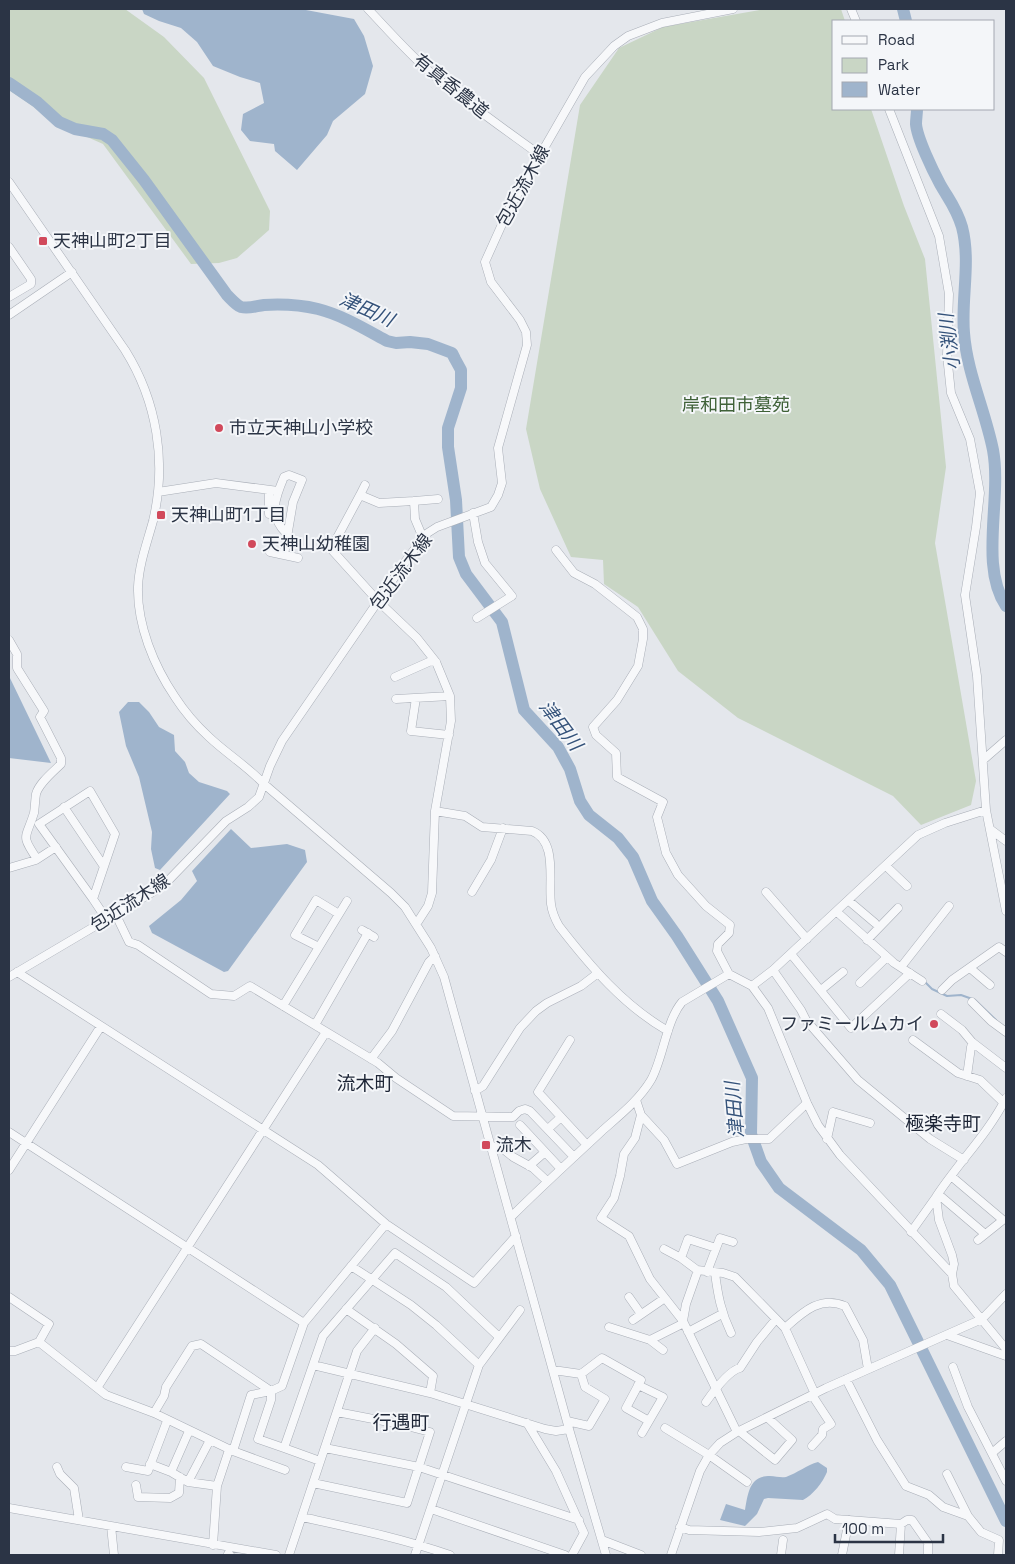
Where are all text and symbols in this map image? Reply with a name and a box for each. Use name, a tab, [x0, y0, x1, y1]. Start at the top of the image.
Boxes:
legend	[832, 20, 995, 110]
text: Road	[878, 30, 915, 49]
street label: 有真香農道	[409, 48, 494, 123]
text: Park	[878, 55, 909, 74]
text: Water	[878, 80, 921, 99]
street label: 包近流木線	[491, 141, 554, 231]
place label: 天神山町2丁目	[53, 229, 172, 252]
marker: 天神山町2丁目	[37, 235, 49, 247]
water label: 津田川	[336, 286, 400, 333]
water label: 小渕川	[933, 310, 965, 372]
park label: 岸和田市墓苑	[682, 393, 790, 416]
place label: 市立天神山小学校	[229, 416, 373, 439]
marker: 市立天神山小学校	[213, 422, 225, 434]
place label: 天神山町1丁目	[171, 503, 287, 526]
marker: 天神山町1丁目	[155, 509, 167, 521]
street label: 包近流木線	[364, 529, 437, 615]
place label: 天神山幼稚園	[262, 532, 370, 555]
marker: 天神山幼稚園	[246, 538, 258, 550]
water label: 津田川	[533, 695, 589, 757]
street label: 包近流木線	[86, 868, 174, 937]
place label: ファミールムカイ	[780, 1012, 924, 1035]
marker: ファミールムカイ	[928, 1018, 940, 1030]
district label: 流木町	[336, 1071, 394, 1096]
water label: 津田川	[719, 1078, 749, 1139]
district label: 極楽寺町	[905, 1111, 981, 1136]
place label: 流木	[496, 1133, 532, 1156]
marker: 流木	[480, 1139, 492, 1151]
district label: 行遇町	[372, 1410, 430, 1435]
scale bar	[835, 1512, 942, 1544]
text: 100 m	[842, 1519, 884, 1538]

